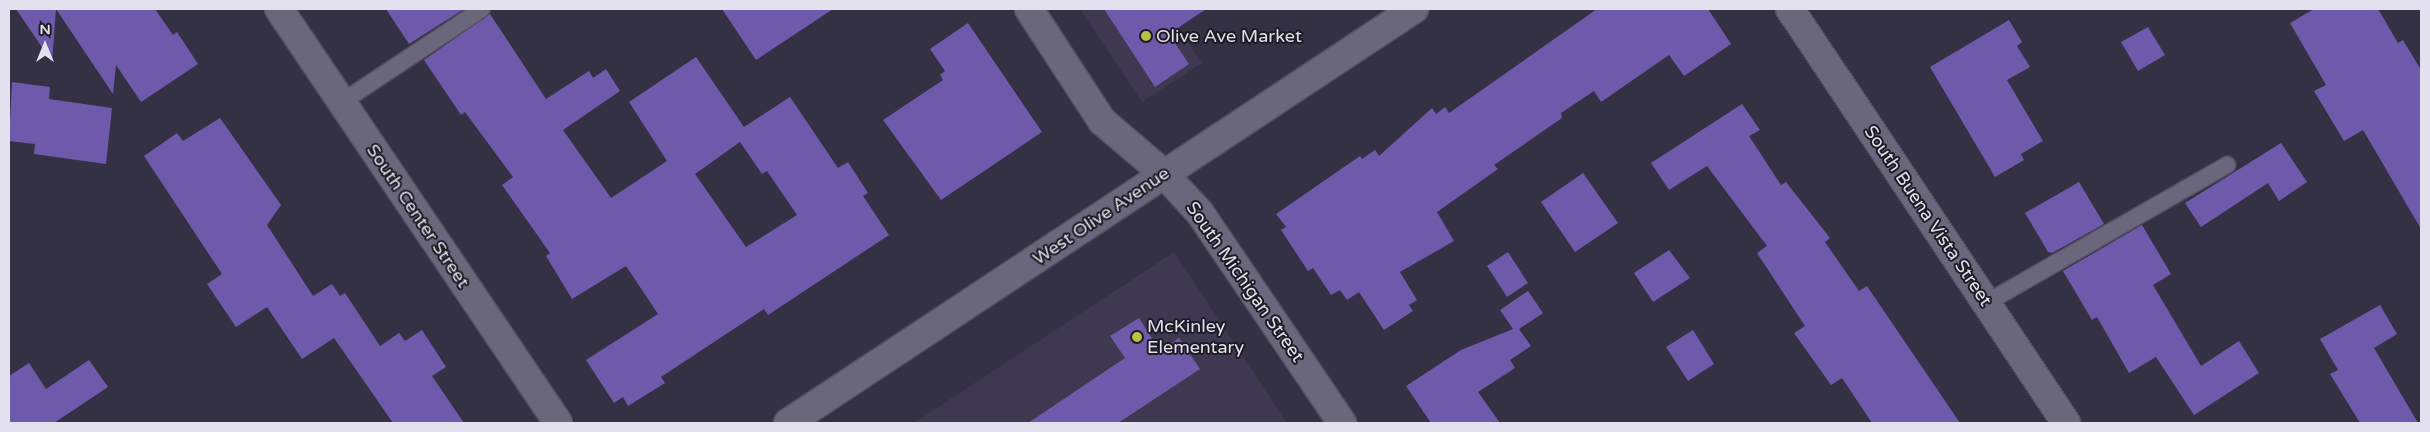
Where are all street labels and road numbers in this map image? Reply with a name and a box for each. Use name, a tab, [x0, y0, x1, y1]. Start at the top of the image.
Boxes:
street label: South Buena Vista Street	[1859, 122, 1997, 310]
street label: South Center Street	[362, 140, 474, 292]
street label: West Olive Avenue	[1029, 162, 1173, 270]
street label: South Michigan Street	[1181, 198, 1309, 366]

